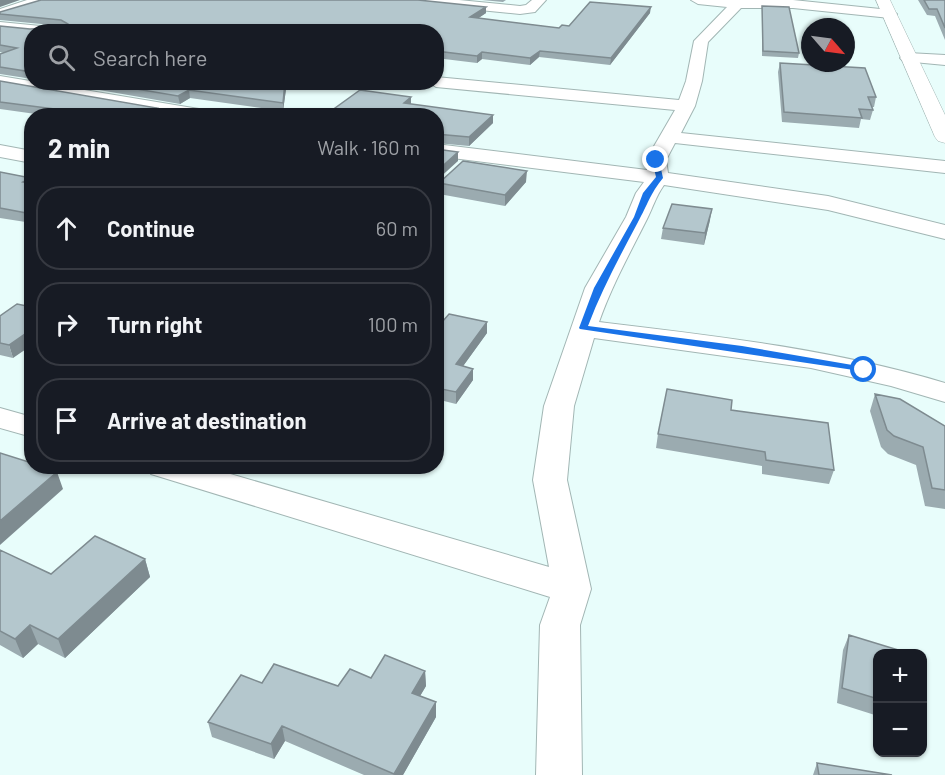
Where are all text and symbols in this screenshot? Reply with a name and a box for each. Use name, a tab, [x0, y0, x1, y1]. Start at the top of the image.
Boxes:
north arrow	[801, 18, 855, 72]
search box	[24, 24, 444, 90]
icon: search	[45, 41, 78, 74]
text: Search here	[93, 44, 207, 70]
text: 2 min	[48, 132, 110, 163]
text: Walk · 160 m	[317, 135, 420, 159]
route end	[642, 146, 668, 172]
icon: ahead	[50, 212, 83, 245]
text: Continue	[107, 215, 195, 241]
text: 60 m	[376, 216, 418, 240]
icon: right	[50, 308, 83, 341]
text: Turn right	[107, 311, 202, 337]
text: 100 m	[368, 312, 418, 336]
route start	[850, 356, 876, 382]
icon: arrive	[50, 404, 83, 437]
text: Arrive at destination	[107, 407, 306, 433]
map controls	[873, 649, 927, 757]
button: +	[873, 649, 927, 703]
button: −	[873, 703, 927, 757]

